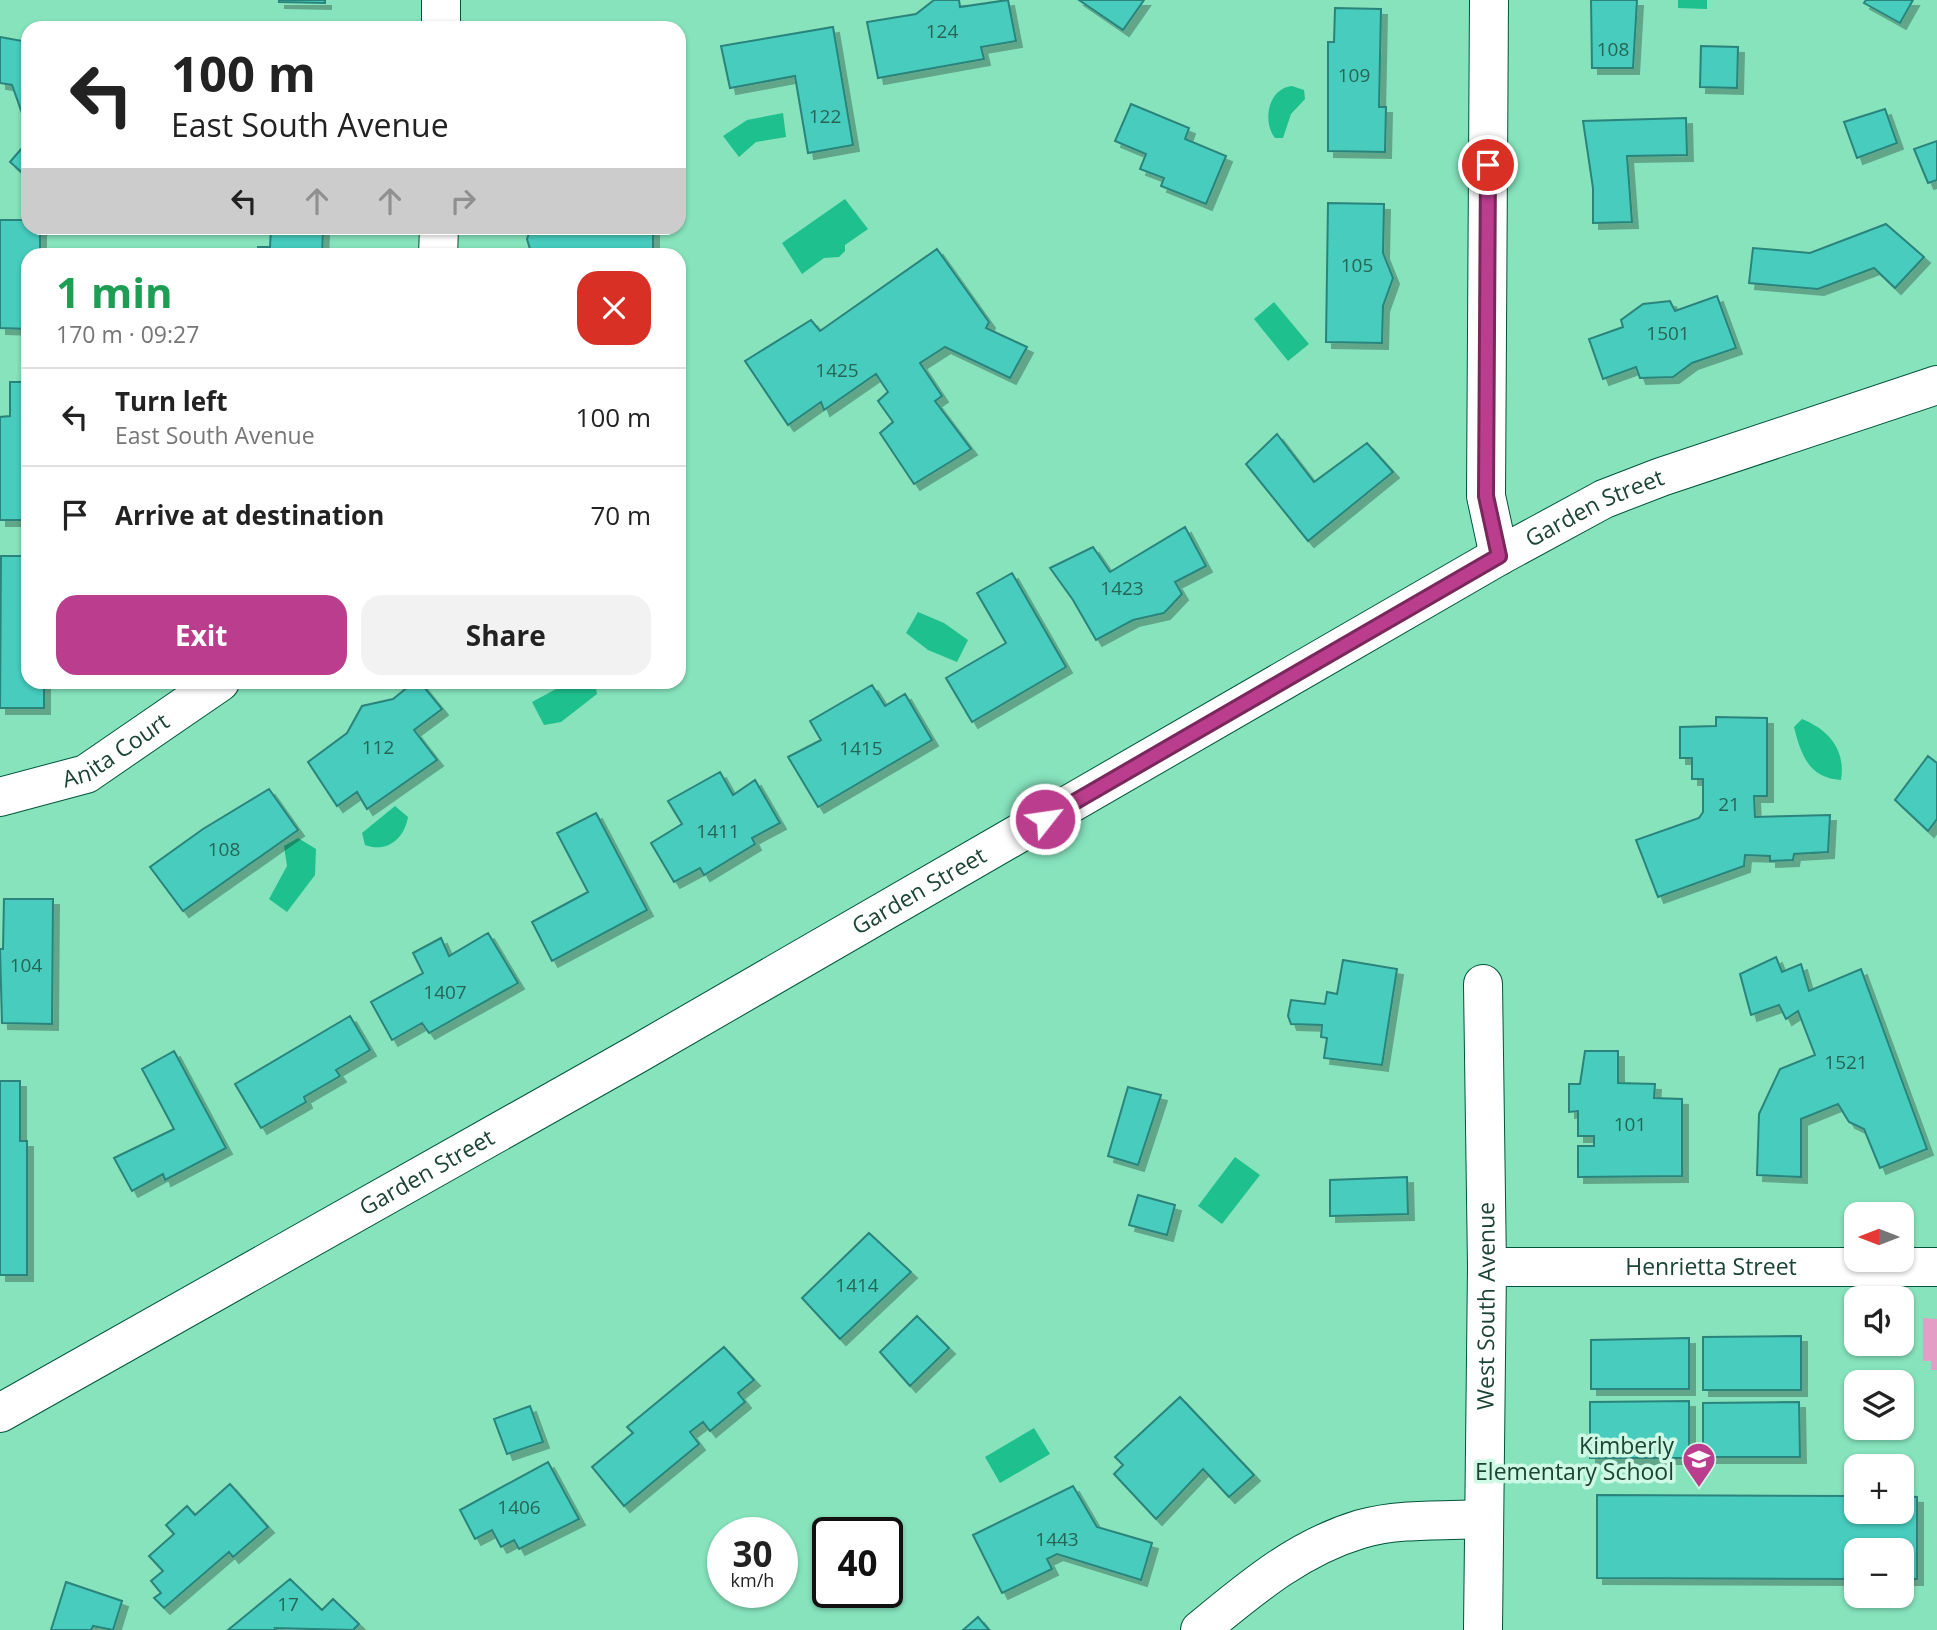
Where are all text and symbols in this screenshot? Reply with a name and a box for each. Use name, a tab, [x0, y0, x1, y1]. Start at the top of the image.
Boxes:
house number: 124	[926, 18, 958, 44]
house number: 108	[1597, 36, 1629, 62]
text: 100 m	[171, 40, 316, 106]
icon: left	[56, 49, 147, 140]
house number: 109	[1338, 62, 1370, 88]
text: East South Avenue	[171, 103, 449, 146]
house number: 122	[809, 103, 841, 129]
pin	[1458, 135, 1518, 195]
icon: arrive	[1469, 146, 1507, 184]
icon: left	[225, 182, 263, 220]
icon: ahead	[298, 182, 336, 220]
icon: ahead	[371, 182, 409, 220]
icon: right	[444, 182, 482, 220]
house number: 105	[1341, 252, 1373, 278]
text: 1 min	[56, 263, 173, 320]
button: close	[577, 271, 651, 345]
text: 170 m · 09:27	[56, 318, 199, 350]
house number: 1501	[1646, 320, 1690, 346]
house number: 1425	[815, 357, 859, 383]
text: Turn left	[115, 383, 227, 419]
icon: left	[56, 398, 94, 436]
text: 100 m	[576, 399, 651, 435]
text: East South Avenue	[115, 419, 315, 451]
street label: Garden Street	[1519, 460, 1668, 554]
icon: arrive	[56, 496, 94, 534]
text: Arrive at destination	[115, 497, 384, 533]
text: 70 m	[590, 497, 651, 533]
house number: 1423	[1100, 575, 1144, 601]
button: Exit	[56, 595, 347, 675]
button: Share	[361, 595, 651, 675]
street label: Anita Court	[59, 705, 175, 795]
house number: 112	[362, 734, 394, 760]
house number: 1415	[839, 735, 883, 761]
position arrow	[1008, 782, 1082, 856]
house number: 21	[1718, 791, 1740, 817]
house number: 1411	[696, 818, 740, 844]
house number: 108	[208, 836, 240, 862]
street label: Garden Street	[846, 839, 992, 942]
house number: 104	[10, 952, 42, 978]
house number: 1407	[423, 979, 467, 1005]
house number: 1521	[1824, 1049, 1868, 1075]
house number: 101	[1614, 1111, 1646, 1137]
street label: Garden Street	[353, 1121, 500, 1222]
street label: West South Avenue	[1468, 1202, 1502, 1410]
north arrow	[1844, 1202, 1914, 1272]
map controls	[1844, 1202, 1914, 1608]
street label: Henrietta Street	[1625, 1250, 1797, 1282]
house number: 1414	[835, 1272, 879, 1298]
button: sound	[1844, 1286, 1914, 1356]
button: layers	[1844, 1370, 1914, 1440]
place label: Kimberly Elementary School	[1475, 1429, 1674, 1487]
school or university icon: Kimberly Elementary School	[1680, 1440, 1718, 1489]
button: +	[1844, 1454, 1914, 1524]
house number: 1406	[497, 1494, 541, 1520]
speed limit sign: 40	[812, 1517, 903, 1608]
house number: 1443	[1035, 1526, 1079, 1552]
text: 30	[732, 1530, 773, 1577]
button: −	[1844, 1538, 1914, 1608]
text: km/h	[731, 1568, 774, 1592]
house number: 17	[277, 1591, 299, 1617]

